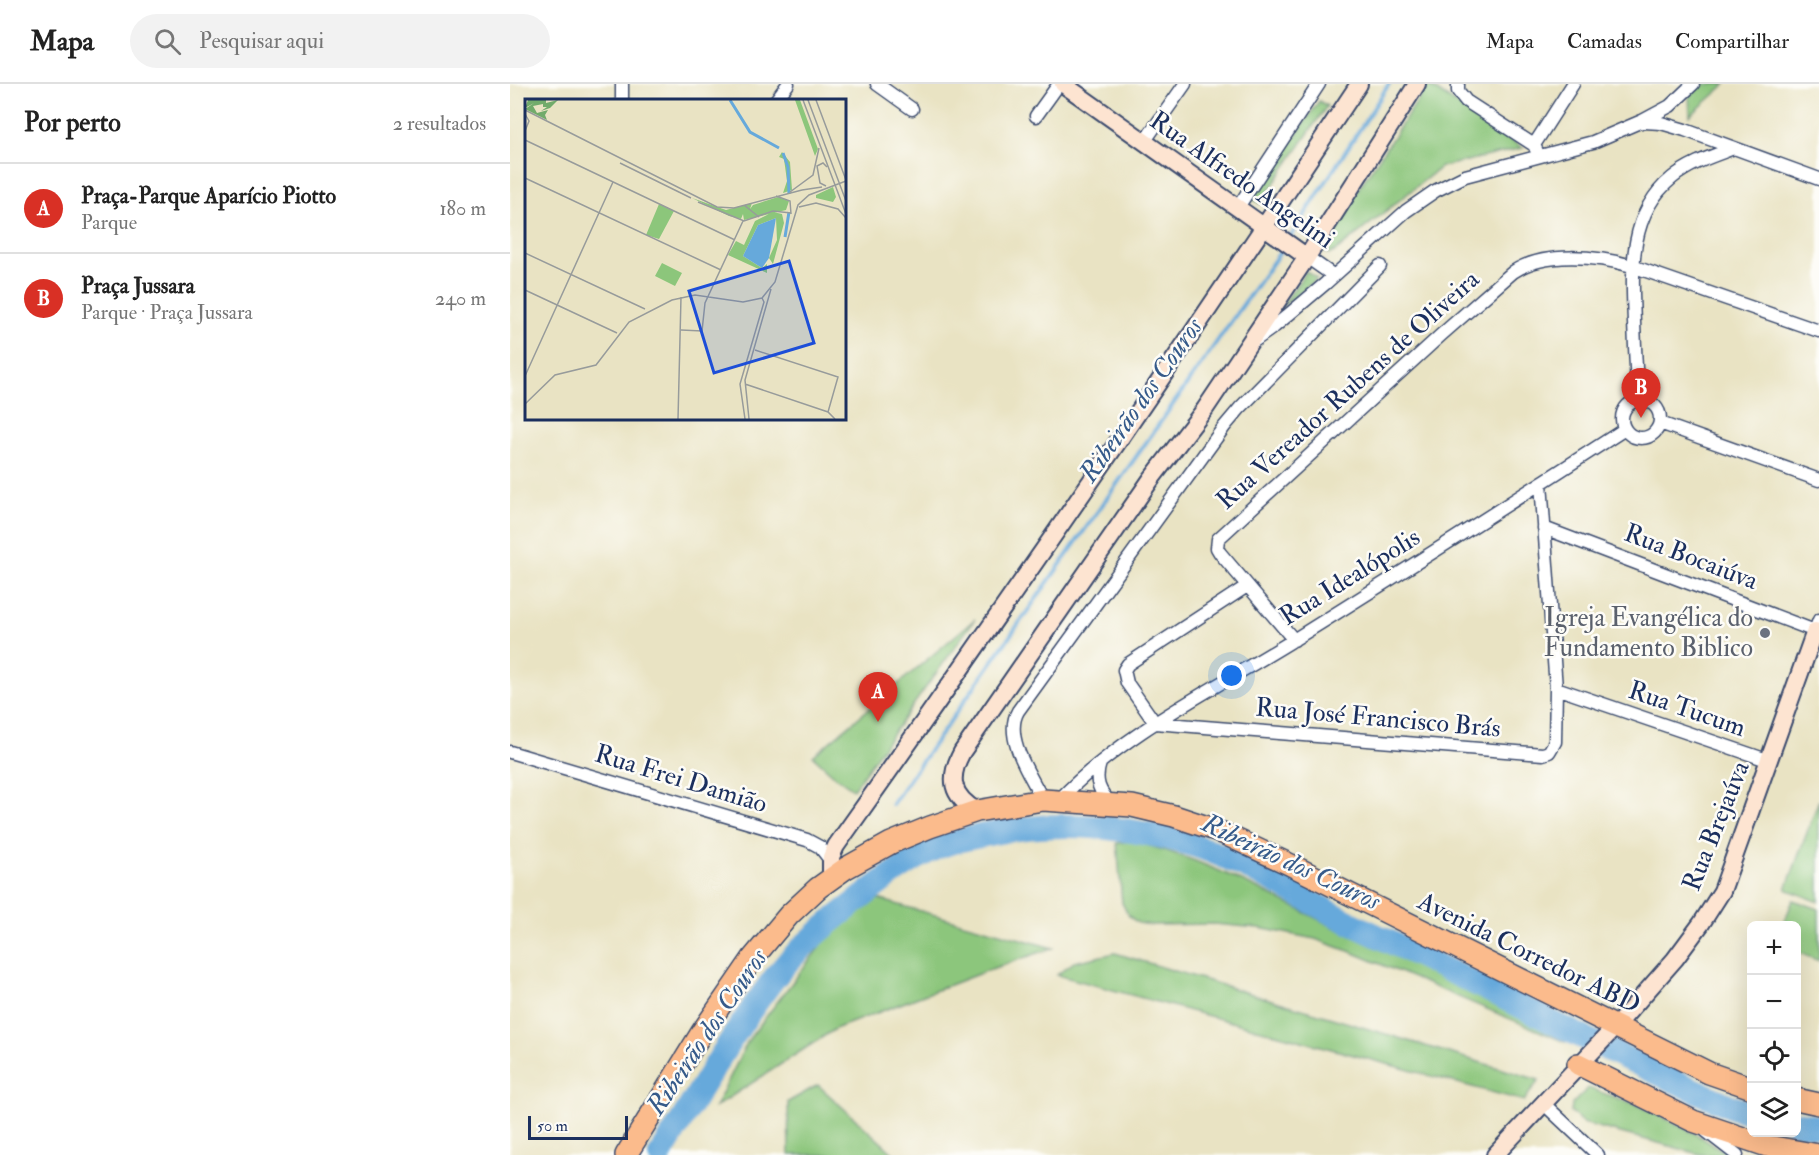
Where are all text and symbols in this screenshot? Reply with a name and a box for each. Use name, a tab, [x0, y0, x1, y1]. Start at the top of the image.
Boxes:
search box	[130, 14, 550, 68]
text: Mapa	[30, 24, 94, 59]
icon: search	[151, 25, 184, 58]
text: Pesquisar aqui	[199, 27, 324, 55]
text: Mapa	[1486, 28, 1534, 55]
text: Camadas	[1567, 28, 1642, 55]
text: Compartilhar	[1675, 28, 1789, 55]
inset map	[525, 99, 846, 420]
street label: Rua Alfredo Angelini	[1143, 104, 1341, 256]
text: Por perto	[24, 107, 121, 139]
text: 2 resultados	[393, 111, 486, 136]
text: Praça-Parque Aparício Piotto	[81, 182, 336, 210]
text: A	[37, 196, 50, 221]
text: 180 m	[439, 196, 486, 221]
text: Parque	[81, 210, 137, 235]
street label: Rua Vereador Rubens de Oliveira	[1210, 263, 1486, 517]
text: Praça Jussara	[81, 272, 195, 300]
text: B	[37, 286, 50, 311]
text: 240 m	[435, 286, 486, 311]
text: Parque · Praça Jussara	[81, 300, 253, 325]
water label: Ribeirão dos Couros	[1072, 311, 1210, 489]
pin: B	[1622, 368, 1660, 418]
street label: Rua Bocaiúva	[1620, 517, 1763, 597]
street label: Rua Idealópolis	[1274, 521, 1427, 634]
place label: Igreja Evangélica do Fundamento Biblico	[1544, 602, 1753, 664]
marker: Igreja Evangélica do Fundamento Biblico	[1758, 626, 1772, 640]
your location	[1217, 661, 1246, 690]
pin: A	[858, 672, 898, 722]
street label: Rua Tucum	[1624, 674, 1750, 744]
street label: Rua José Francisco Brás	[1254, 691, 1502, 745]
street label: Rua Frei Damião	[591, 738, 771, 820]
street label: Rua Brejaúva	[1675, 756, 1757, 896]
water label: Ribeirão dos Couros	[1196, 806, 1386, 918]
street label: Avenida Corredor ABD	[1412, 885, 1646, 1021]
map controls	[1747, 921, 1801, 1137]
button: +	[1747, 921, 1801, 975]
water label: Ribeirão dos Couros	[639, 942, 775, 1122]
button: −	[1747, 975, 1801, 1029]
button: locate	[1747, 1029, 1801, 1083]
button: layers	[1747, 1083, 1801, 1137]
scale bar	[528, 1113, 628, 1140]
text: 50 m	[537, 1116, 568, 1136]

